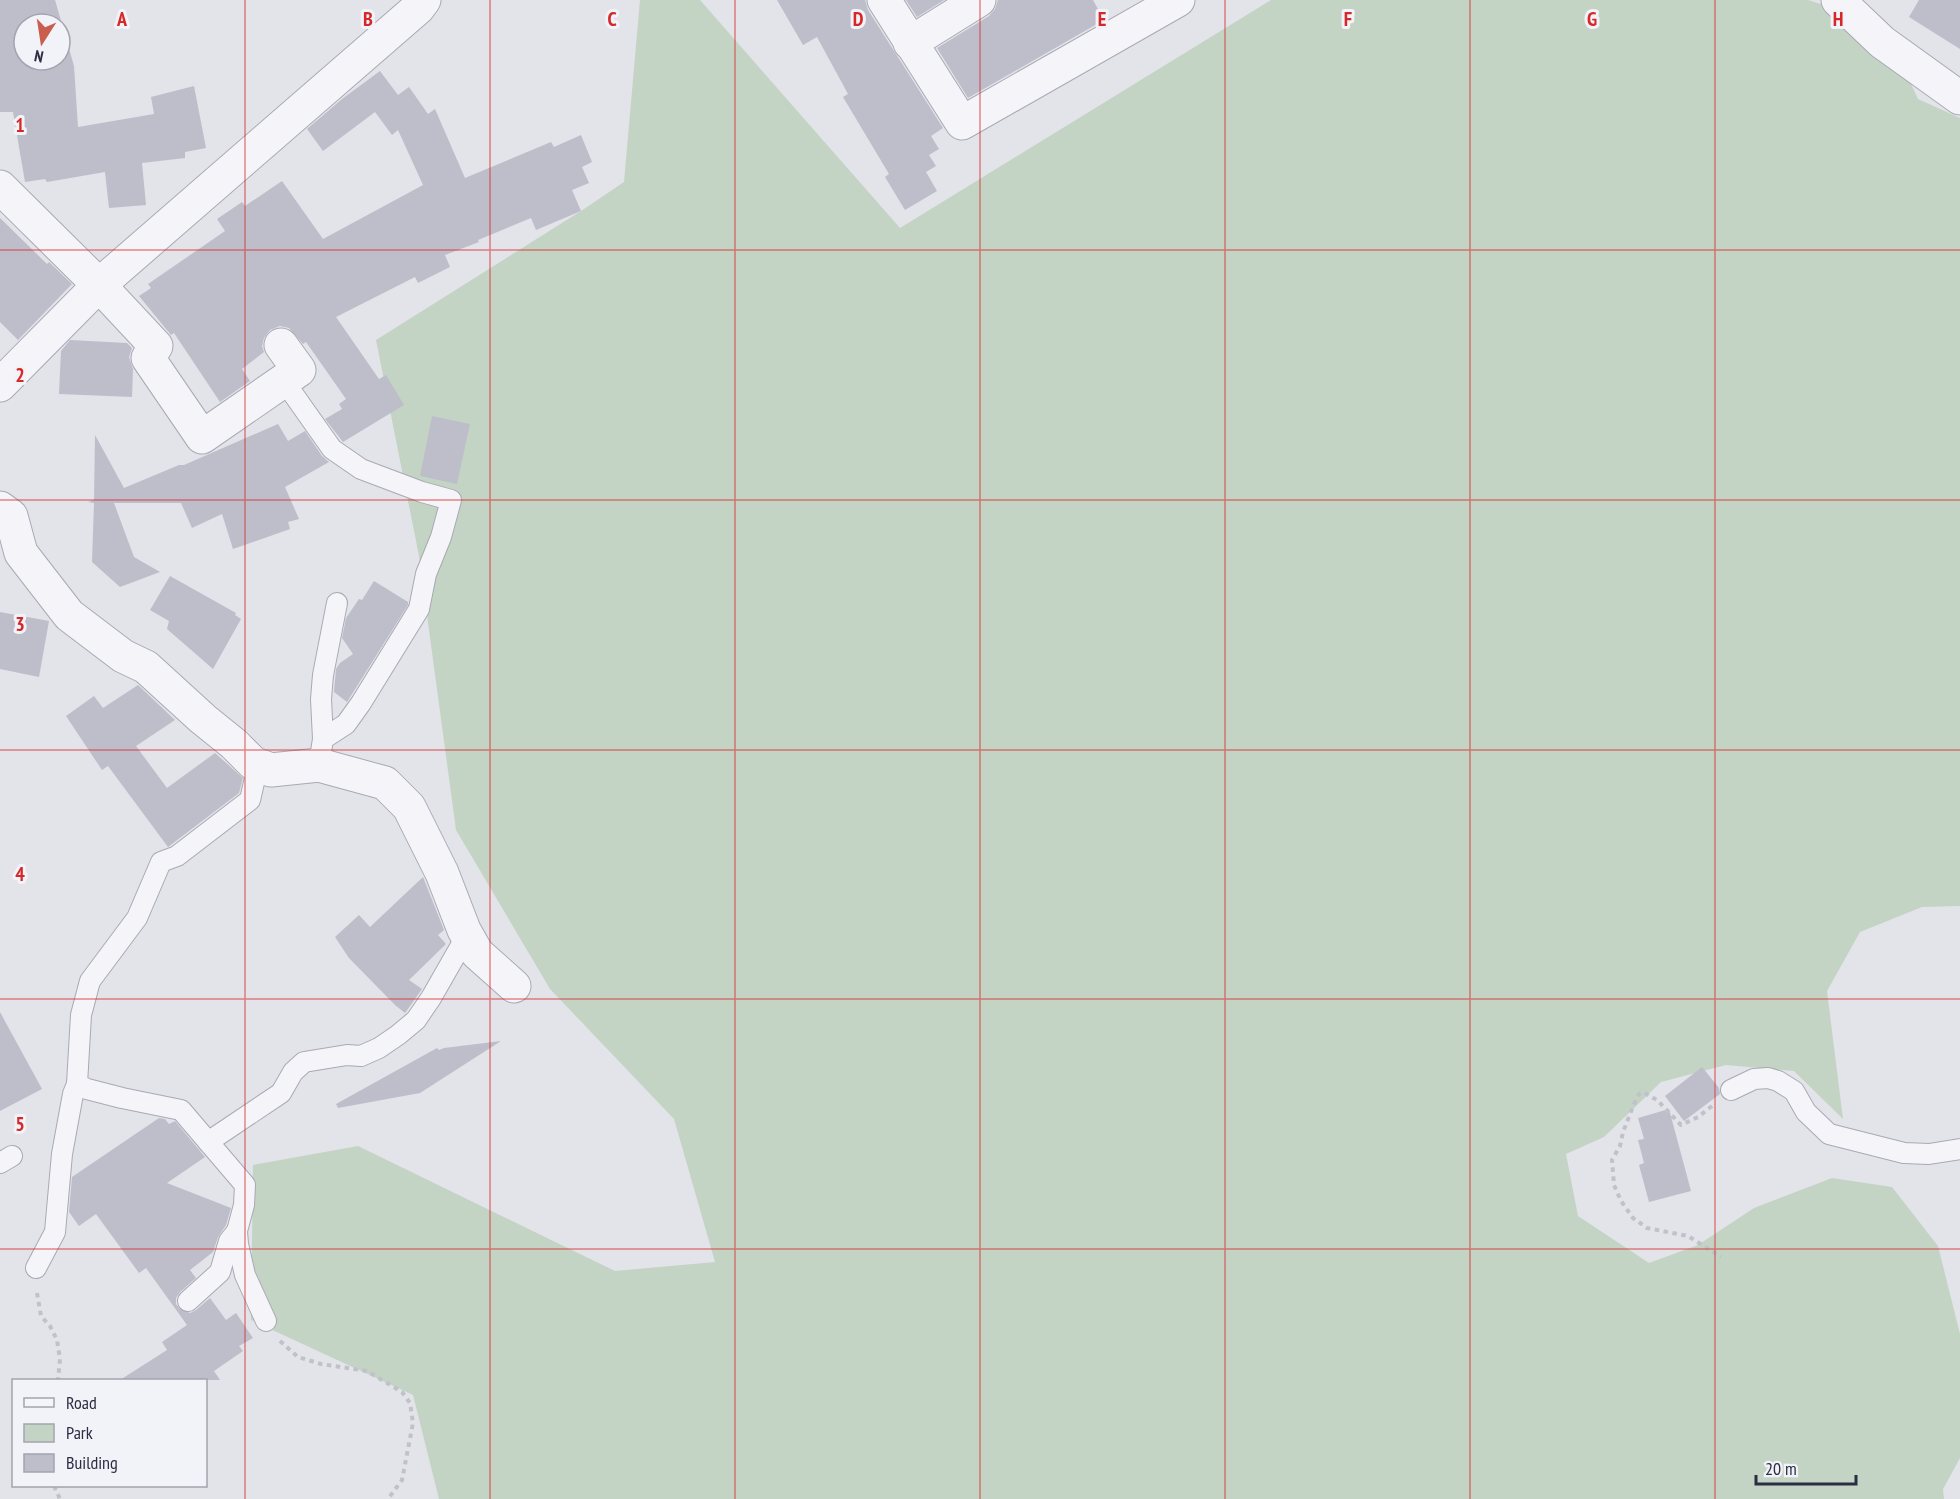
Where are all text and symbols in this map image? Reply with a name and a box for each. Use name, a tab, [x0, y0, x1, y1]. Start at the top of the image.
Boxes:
text: A	[116, 6, 128, 32]
text: B	[363, 6, 373, 32]
text: C	[607, 6, 617, 32]
text: D	[853, 6, 864, 32]
text: E	[1098, 6, 1106, 32]
text: F	[1344, 6, 1352, 32]
text: G	[1587, 6, 1597, 32]
text: H	[1833, 6, 1843, 32]
north arrow	[12, 12, 72, 72]
text: N	[33, 46, 45, 67]
text: 1	[15, 112, 25, 138]
text: 2	[15, 362, 25, 388]
text: 3	[15, 611, 25, 637]
text: 4	[15, 861, 25, 887]
text: 5	[15, 1111, 25, 1137]
legend	[12, 1379, 207, 1487]
text: Road	[66, 1391, 97, 1414]
text: Park	[66, 1421, 93, 1444]
scale bar	[1756, 1448, 1856, 1486]
text: Building	[66, 1451, 118, 1474]
text: 20 m	[1765, 1457, 1797, 1480]

